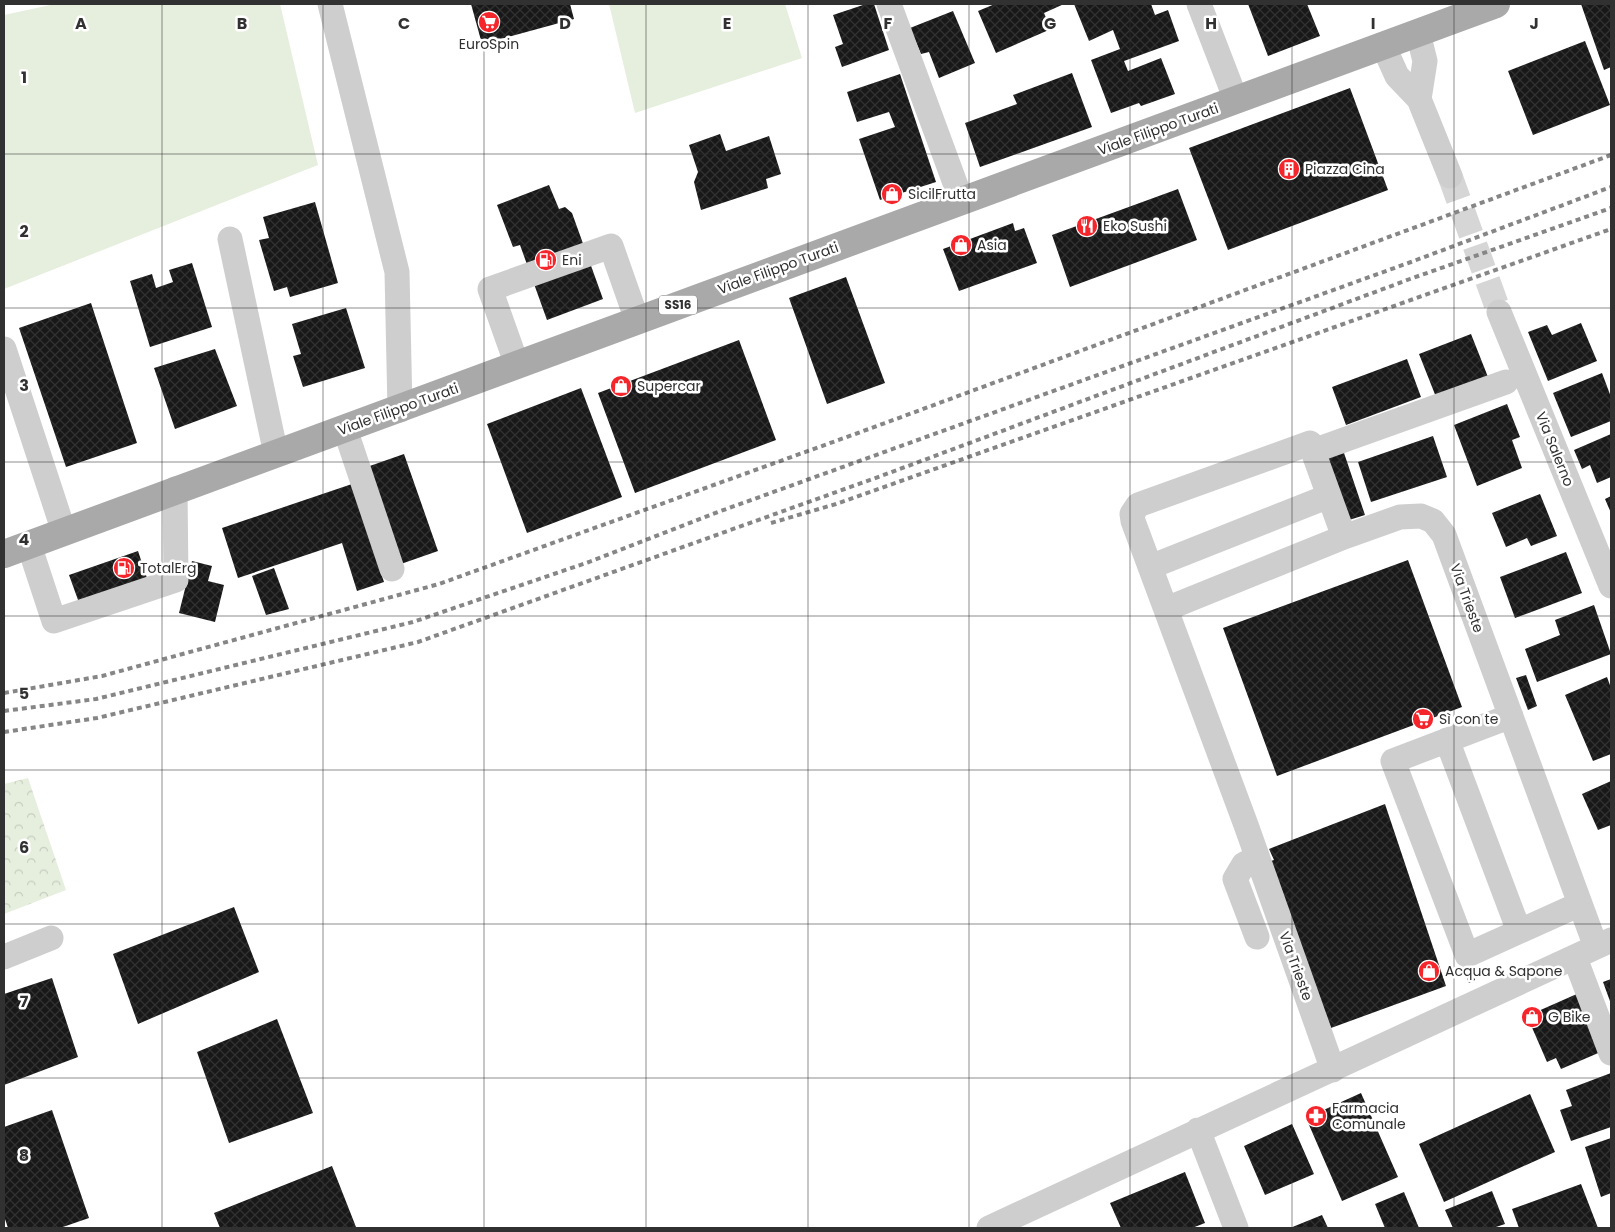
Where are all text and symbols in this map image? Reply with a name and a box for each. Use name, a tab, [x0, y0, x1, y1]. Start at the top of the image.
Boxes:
supermarket icon: EuroSpin	[477, 10, 501, 34]
text: A	[75, 12, 87, 35]
text: B	[237, 12, 247, 35]
text: C	[398, 12, 410, 35]
text: D	[559, 12, 571, 35]
text: E	[723, 12, 731, 35]
text: F	[884, 12, 893, 35]
text: G	[1044, 12, 1056, 35]
text: H	[1205, 12, 1217, 35]
text: I	[1371, 12, 1375, 35]
text: J	[1529, 12, 1539, 35]
place label: EuroSpin	[459, 34, 519, 54]
text: 1	[21, 66, 27, 89]
street label: Viale Filippo Turati	[1095, 98, 1221, 160]
building icon: Piazza Cina	[1277, 157, 1301, 181]
place label: Piazza Cina	[1305, 159, 1385, 179]
shop icon: SicilFrutta	[880, 182, 904, 206]
place label: SicilFrutta	[908, 184, 976, 204]
restaurant icon: Eko Sushi	[1075, 214, 1099, 238]
place label: Eko Sushi	[1103, 216, 1167, 236]
text: 2	[19, 220, 29, 243]
shop icon: Asia	[949, 233, 973, 257]
place label: Asia	[977, 235, 1007, 255]
street label: Viale Filippo Turati	[715, 237, 841, 299]
fuel station icon: Eni	[534, 248, 558, 272]
place label: Eni	[562, 250, 582, 270]
road number: SS16	[659, 296, 697, 314]
text: 3	[19, 374, 29, 397]
shop icon: Supercar	[609, 374, 633, 398]
place label: Supercar	[637, 376, 701, 396]
street label: Viale Filippo Turati	[335, 378, 461, 440]
street label: Via Salerno	[1531, 409, 1579, 489]
text: 4	[19, 528, 30, 551]
fuel station icon: TotalErg	[112, 556, 136, 580]
place label: TotalErg	[140, 558, 196, 578]
street label: Via Trieste	[1445, 561, 1489, 636]
text: 5	[19, 682, 29, 705]
supermarket icon: Sì con te	[1411, 707, 1435, 731]
place label: Sì con te	[1439, 709, 1499, 729]
text: 6	[19, 836, 29, 859]
street label: Via Trieste	[1274, 929, 1318, 1004]
shop icon: Acqua & Sapone	[1417, 959, 1441, 983]
place label: Acqua & Sapone	[1445, 961, 1563, 981]
text: 7	[20, 990, 29, 1013]
shop icon: G Bike	[1520, 1005, 1544, 1029]
place label: G Bike	[1548, 1007, 1591, 1027]
place label: Farmacia Comunale	[1332, 1098, 1406, 1134]
pharmacy icon: Farmacia Comunale	[1304, 1104, 1328, 1128]
text: 8	[19, 1144, 29, 1167]

